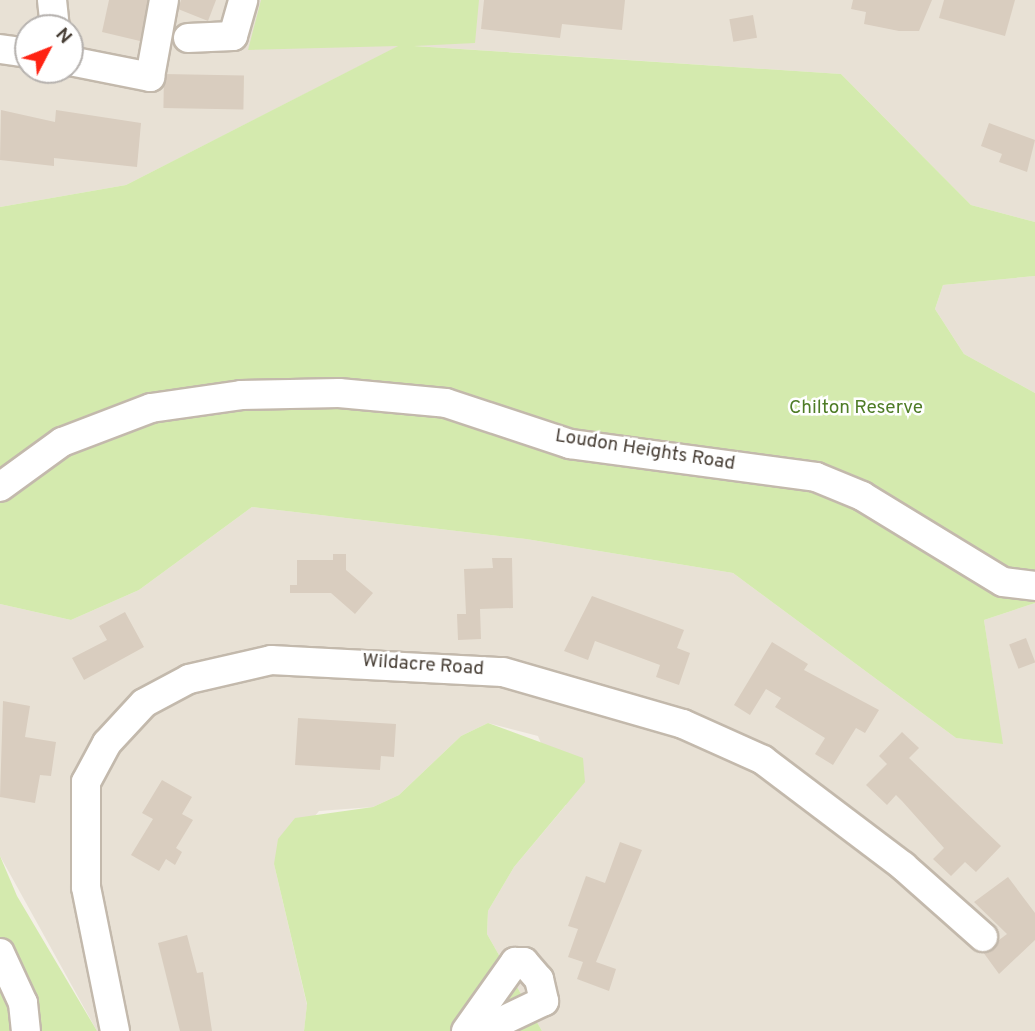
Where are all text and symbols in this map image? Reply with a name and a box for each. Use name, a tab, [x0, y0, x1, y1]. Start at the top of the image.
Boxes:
north arrow	[14, 14, 84, 84]
text: N	[50, 23, 77, 49]
park label: Chilton Reserve	[789, 398, 923, 420]
street label: Loudon Heights Road	[553, 426, 737, 476]
street label: Wildacre Road	[361, 650, 485, 682]

